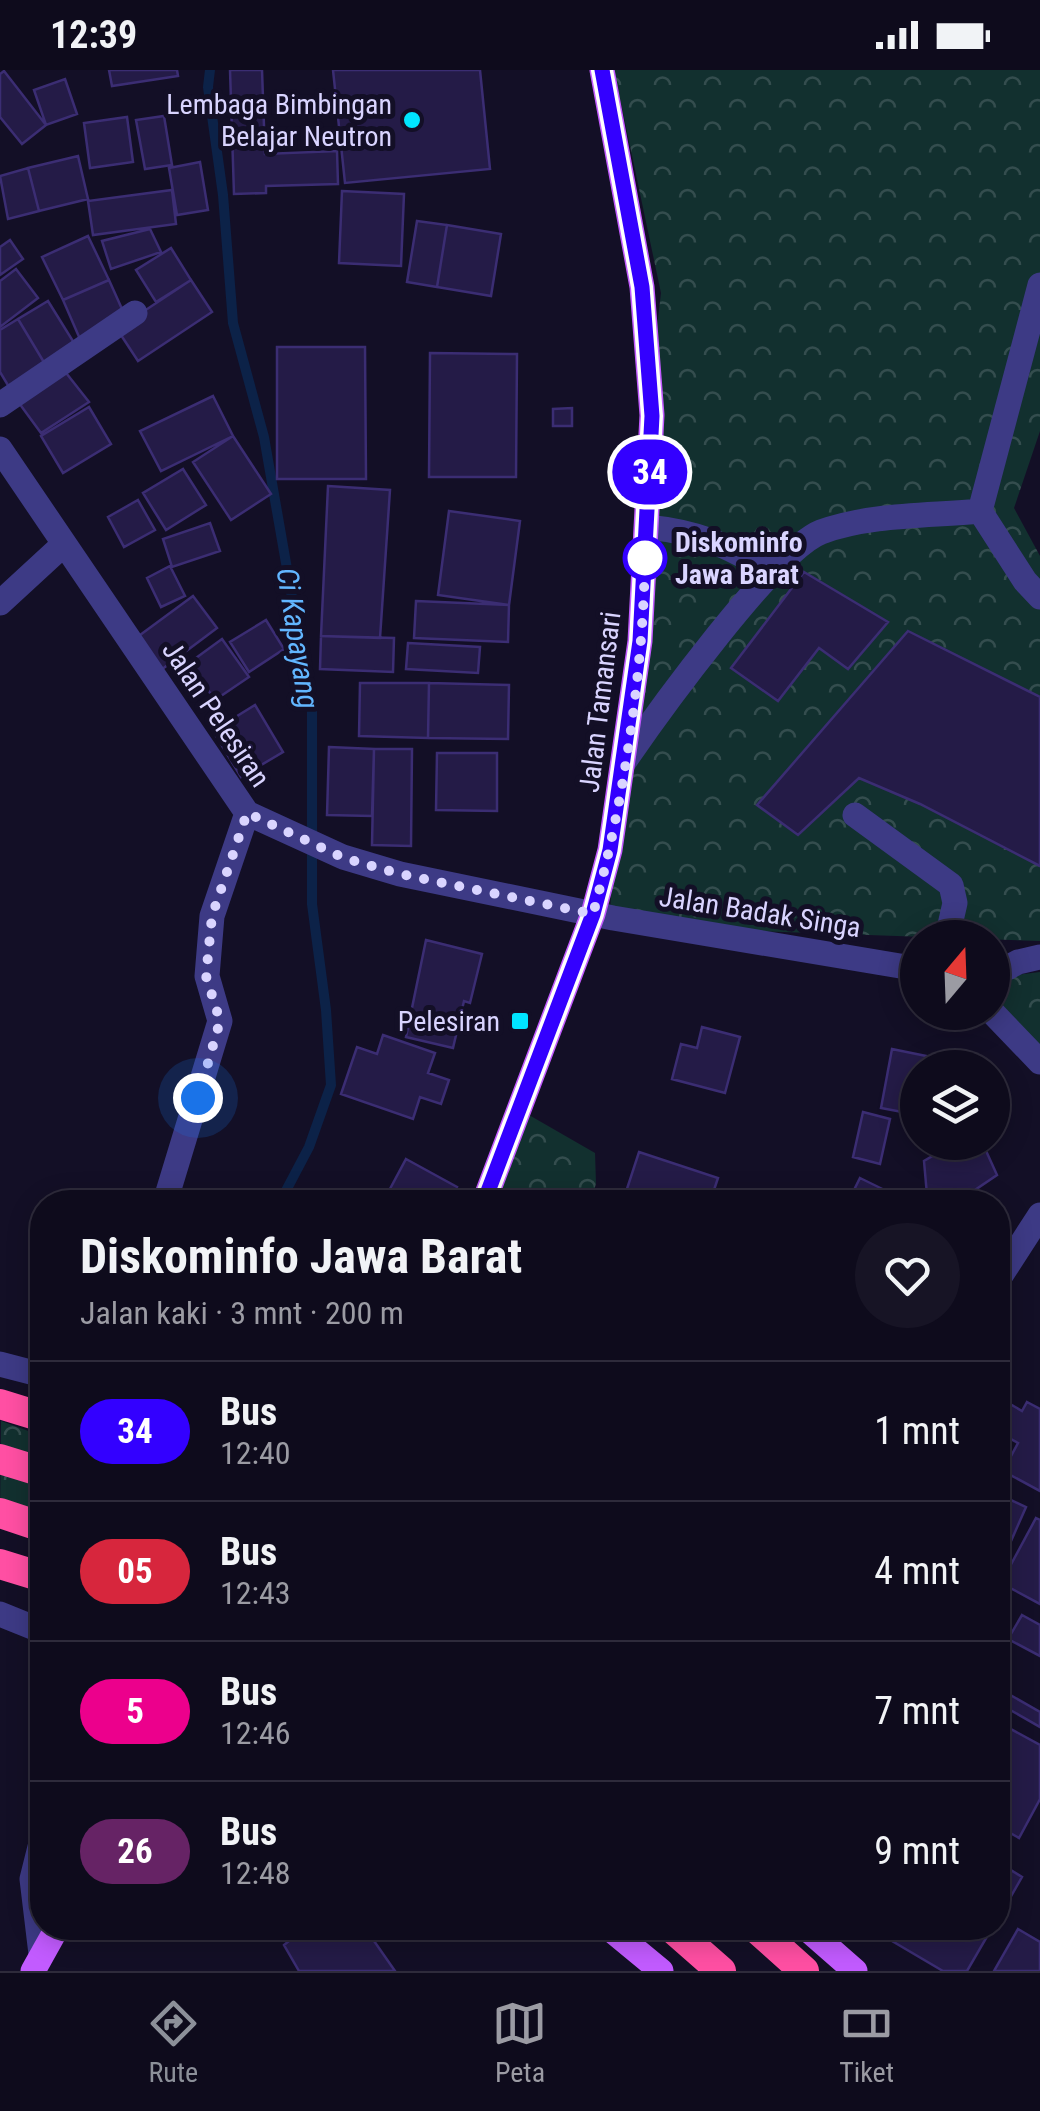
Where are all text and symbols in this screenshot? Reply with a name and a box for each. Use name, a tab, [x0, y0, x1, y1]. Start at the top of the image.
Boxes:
text: 12:39	[50, 13, 137, 57]
place label: Lembaga Bimbingan Belajar Neutron	[166, 88, 392, 153]
marker: Lembaga Bimbingan Belajar Neutron	[401, 109, 423, 131]
line badge: 34	[605, 440, 695, 504]
text: 34	[632, 452, 668, 493]
place label: Diskominfo Jawa Barat	[675, 526, 803, 591]
marker: Diskominfo Jawa Barat	[624, 537, 666, 579]
water label: Ci Kapayang	[270, 565, 326, 711]
street label: Jalan Tamansari	[573, 610, 627, 794]
street label: Jalan Pelesiran	[155, 635, 277, 793]
street label: Jalan Badak Singa	[657, 880, 863, 944]
north arrow	[900, 920, 1010, 1030]
map controls	[900, 920, 1010, 1160]
place label: Pelesiran	[398, 1005, 500, 1038]
marker: Pelesiran	[509, 1010, 531, 1032]
button: layers	[900, 1050, 1010, 1160]
your location	[173, 1073, 223, 1123]
button: heart	[855, 1223, 960, 1328]
text: Diskominfo Jawa Barat	[80, 1228, 522, 1285]
text: Jalan kaki · 3 mnt · 200 m	[80, 1294, 404, 1332]
text: Bus	[220, 1390, 277, 1434]
text: 1 mnt	[874, 1409, 960, 1453]
text: 34	[117, 1411, 153, 1452]
text: 12:40	[220, 1434, 291, 1472]
text: Bus	[220, 1530, 277, 1574]
text: 4 mnt	[874, 1549, 960, 1593]
text: 05	[117, 1551, 153, 1592]
text: 12:43	[220, 1574, 291, 1612]
text: Bus	[220, 1670, 277, 1714]
text: 7 mnt	[874, 1689, 960, 1733]
text: 5	[126, 1691, 144, 1732]
text: 12:46	[220, 1714, 291, 1752]
text: Bus	[220, 1810, 277, 1854]
text: 9 mnt	[874, 1829, 960, 1873]
text: 26	[117, 1831, 153, 1872]
text: 12:48	[220, 1854, 291, 1892]
tab: Rute	[146, 1996, 201, 2089]
tab: Peta	[492, 1996, 547, 2089]
tab: Tiket	[839, 1996, 894, 2089]

